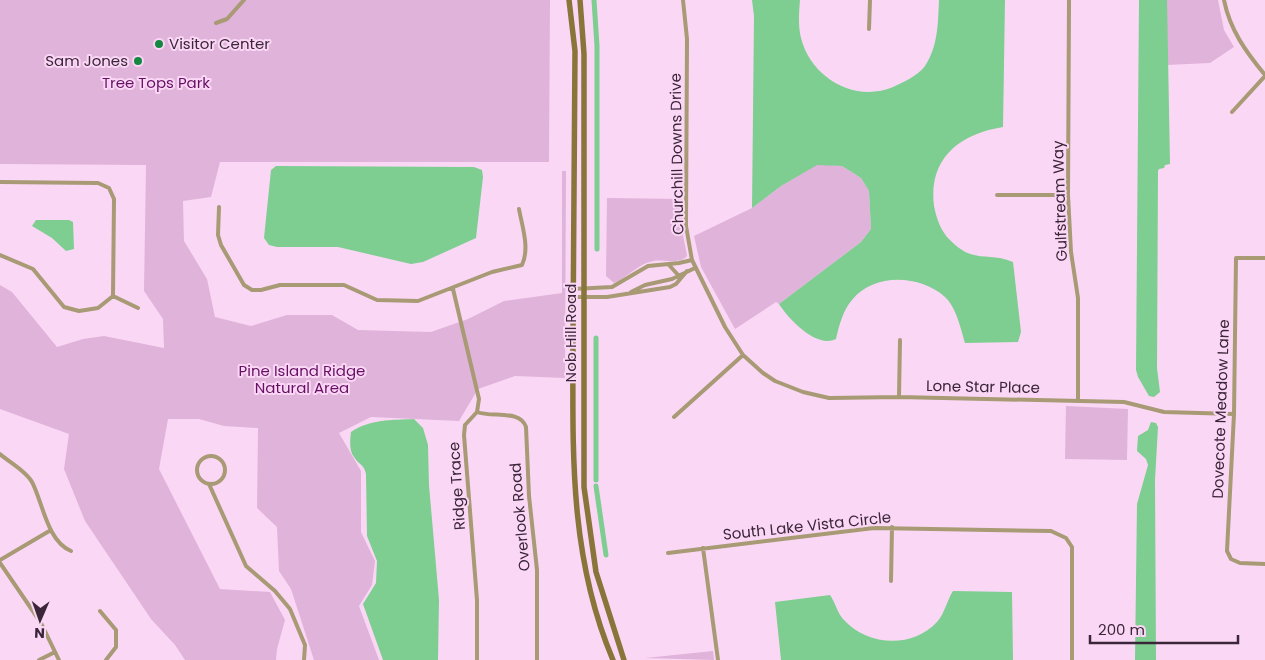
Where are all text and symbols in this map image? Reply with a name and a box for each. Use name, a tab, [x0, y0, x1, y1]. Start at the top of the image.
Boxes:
place label: Visitor Center	[169, 33, 270, 54]
marker: Visitor Center	[153, 38, 165, 50]
place label: Sam Jones	[45, 50, 128, 71]
marker: Sam Jones	[132, 55, 144, 67]
park label: Tree Tops Park	[102, 72, 210, 93]
street label: Churchill Downs Drive	[665, 73, 688, 235]
street label: Gulfstream Way	[1047, 140, 1072, 262]
street label: Nob Hill Road	[560, 284, 581, 382]
street label: Dovecote Meadow Lane	[1207, 319, 1234, 499]
park label: Pine Island Ridge Natural Area	[239, 360, 365, 398]
street label: Lone Star Place	[926, 375, 1040, 398]
street label: Ridge Trace	[443, 441, 470, 531]
street label: Overlook Road	[504, 462, 535, 572]
street label: South Lake Vista Circle	[722, 506, 892, 545]
north arrow	[15, 595, 65, 645]
scale bar	[1090, 612, 1238, 644]
text: 200 m	[1098, 619, 1145, 640]
text: N	[34, 623, 45, 643]

